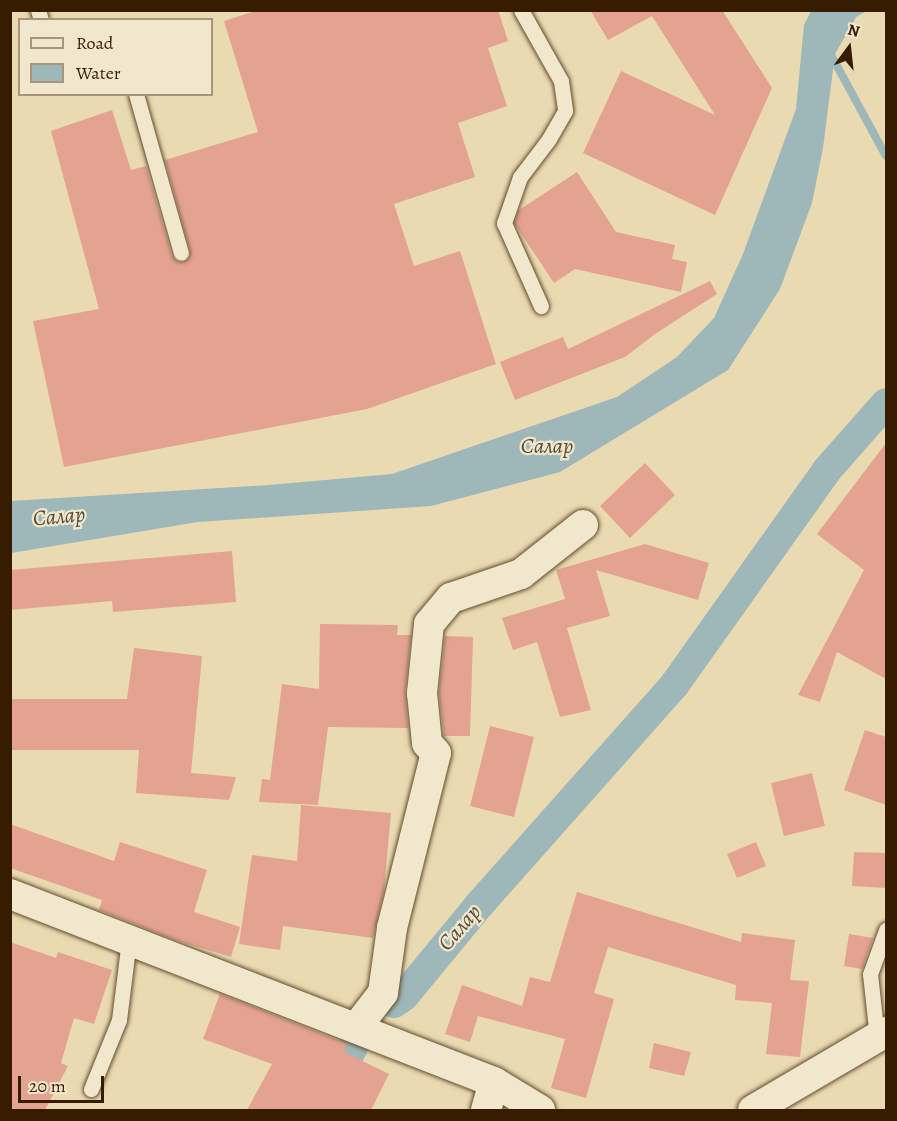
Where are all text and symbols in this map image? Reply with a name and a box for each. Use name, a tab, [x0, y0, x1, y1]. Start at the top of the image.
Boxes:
legend	[18, 18, 213, 96]
north arrow	[819, 18, 879, 78]
text: N	[845, 18, 862, 43]
text: Road	[76, 31, 113, 55]
text: Water	[76, 61, 121, 85]
water label: Салар	[521, 434, 573, 460]
water label: Салар	[32, 502, 86, 532]
water label: Салар	[433, 900, 487, 956]
scale bar	[21, 1064, 106, 1102]
text: 20 m	[29, 1074, 66, 1098]

